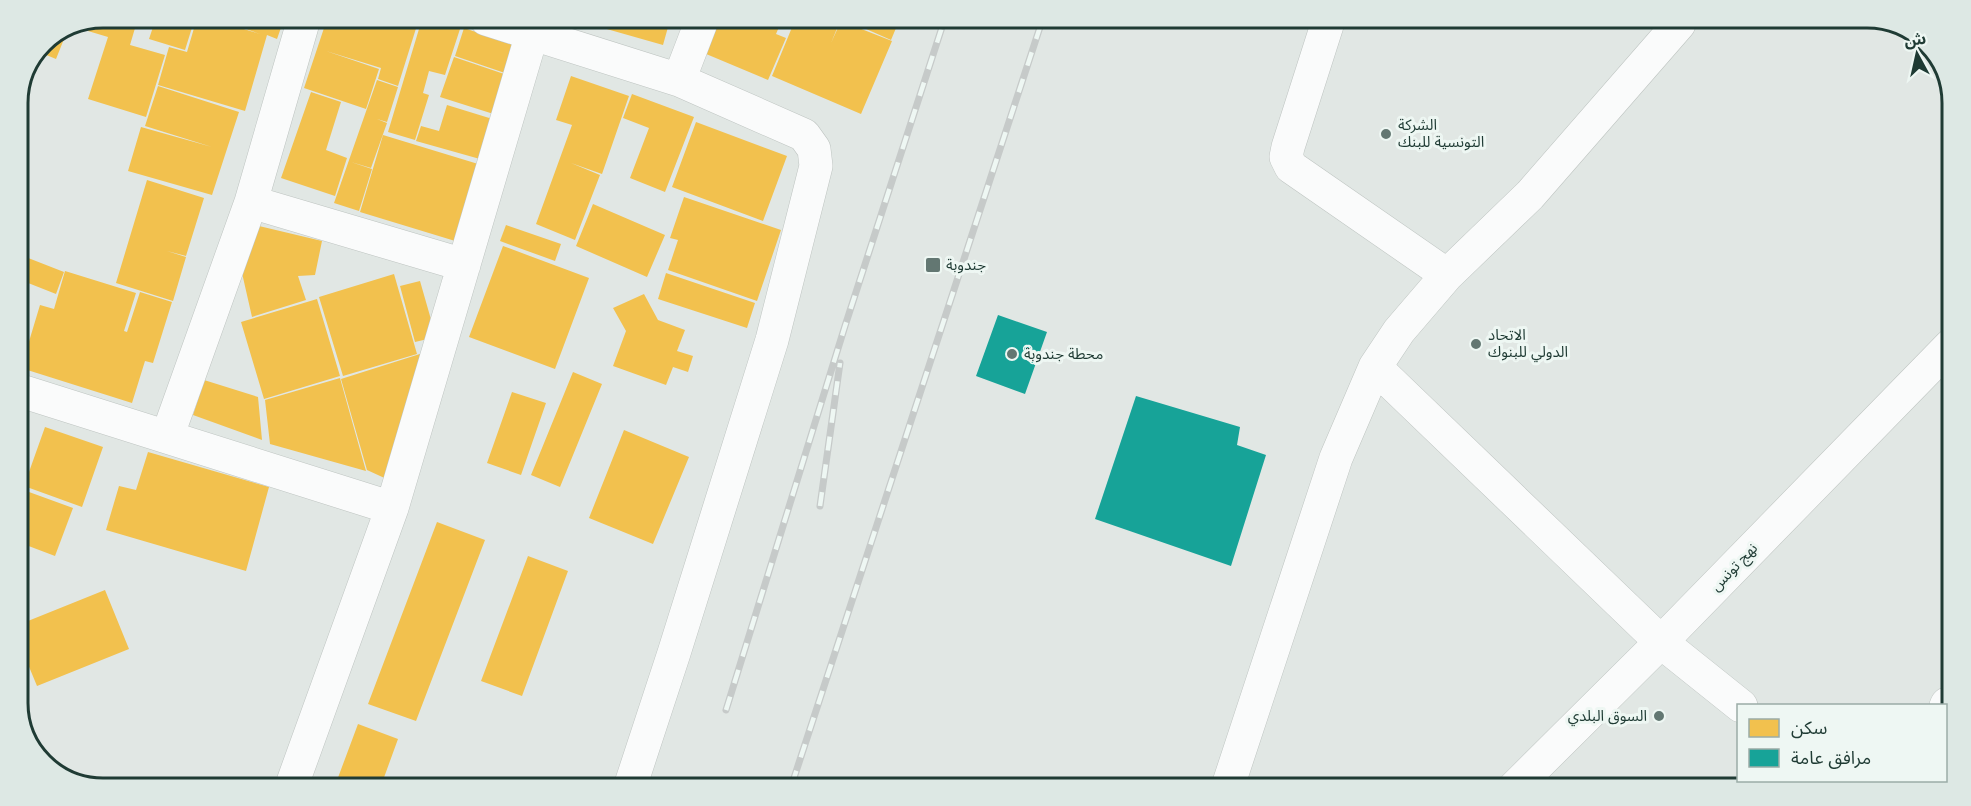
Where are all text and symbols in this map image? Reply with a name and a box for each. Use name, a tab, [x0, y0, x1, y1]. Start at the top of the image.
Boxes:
north arrow	[1887, 24, 1947, 84]
text: ش	[1903, 28, 1927, 51]
place label: الشركة التونسية للبنك	[1398, 115, 1484, 151]
marker: الشركة التونسية للبنك	[1379, 127, 1393, 141]
place label: جندوبة	[946, 255, 986, 274]
marker: جندوبة	[924, 256, 942, 274]
place label: الاتحاد الدولي للبنوك	[1488, 325, 1568, 363]
marker: الاتحاد الدولي للبنوك	[1469, 337, 1483, 351]
place label: محطة جندوبة	[1024, 344, 1103, 363]
marker: محطة جندوبة	[1005, 347, 1019, 361]
street label: نهج تونس	[1706, 538, 1763, 597]
legend	[1737, 704, 1947, 782]
place label: السوق البلدي	[1568, 706, 1647, 727]
marker: السوق البلدي	[1652, 709, 1666, 723]
text: سكن	[1791, 716, 1827, 739]
text: مرافق عامة	[1791, 746, 1871, 769]

